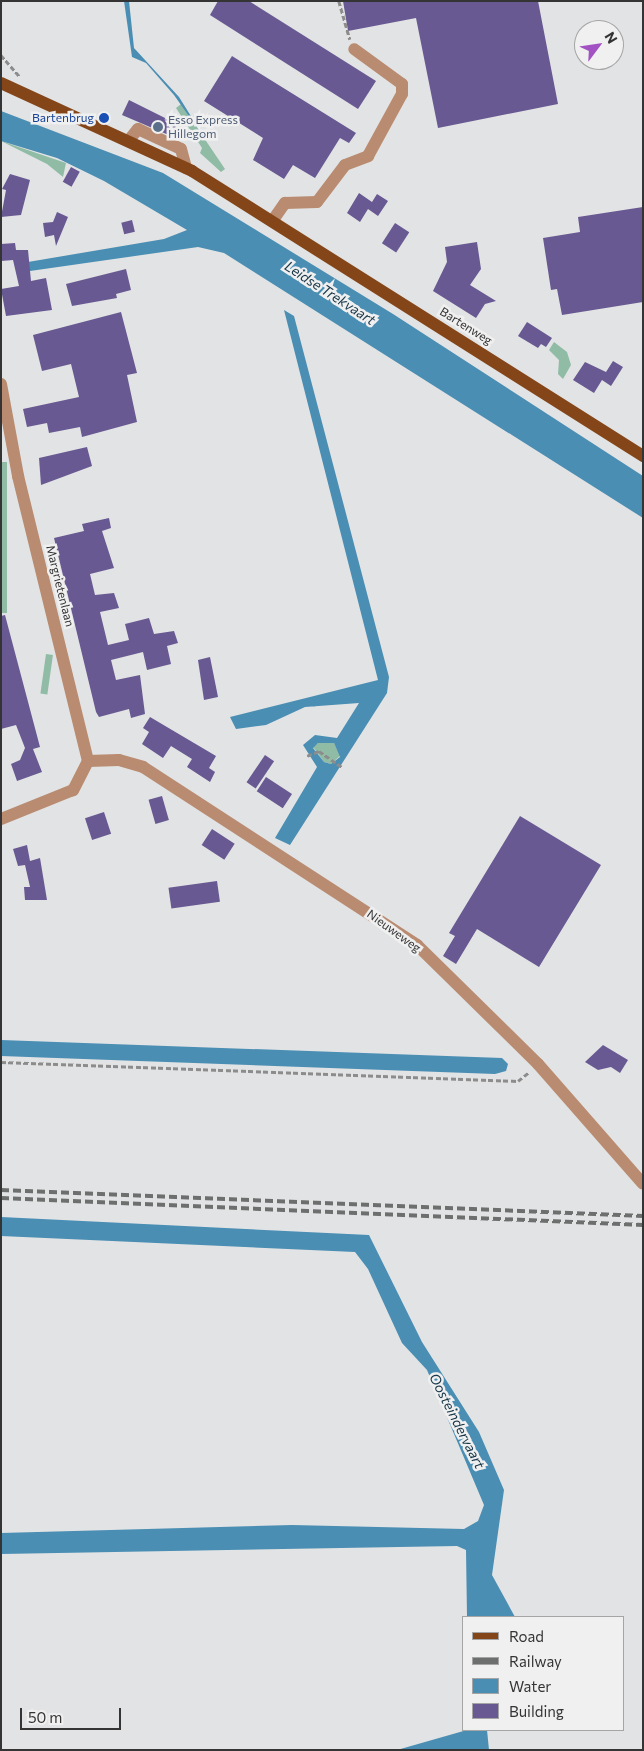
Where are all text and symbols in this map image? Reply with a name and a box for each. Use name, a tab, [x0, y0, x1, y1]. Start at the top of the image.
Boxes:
north arrow	[574, 20, 624, 70]
text: N	[601, 29, 621, 46]
place label: Bartenbrug	[32, 111, 94, 125]
marker: Bartenbrug	[98, 112, 110, 124]
place label: Esso Express Hillegom	[168, 113, 238, 141]
marker: Esso Express Hillegom	[152, 121, 164, 133]
water label: Leidse Trekvaart	[282, 257, 378, 329]
street label: Bartenweg	[437, 304, 495, 348]
street label: Margrietenlaan	[43, 544, 77, 628]
street label: Nieuweweg	[364, 907, 424, 955]
water label: Oosteindervaart	[426, 1371, 488, 1471]
legend	[462, 1616, 624, 1731]
text: Road	[509, 1627, 544, 1645]
text: Railway	[509, 1652, 562, 1670]
text: Water	[509, 1677, 551, 1695]
scale bar	[22, 1698, 124, 1730]
text: Building	[509, 1702, 564, 1720]
text: 50 m	[28, 1708, 62, 1726]

